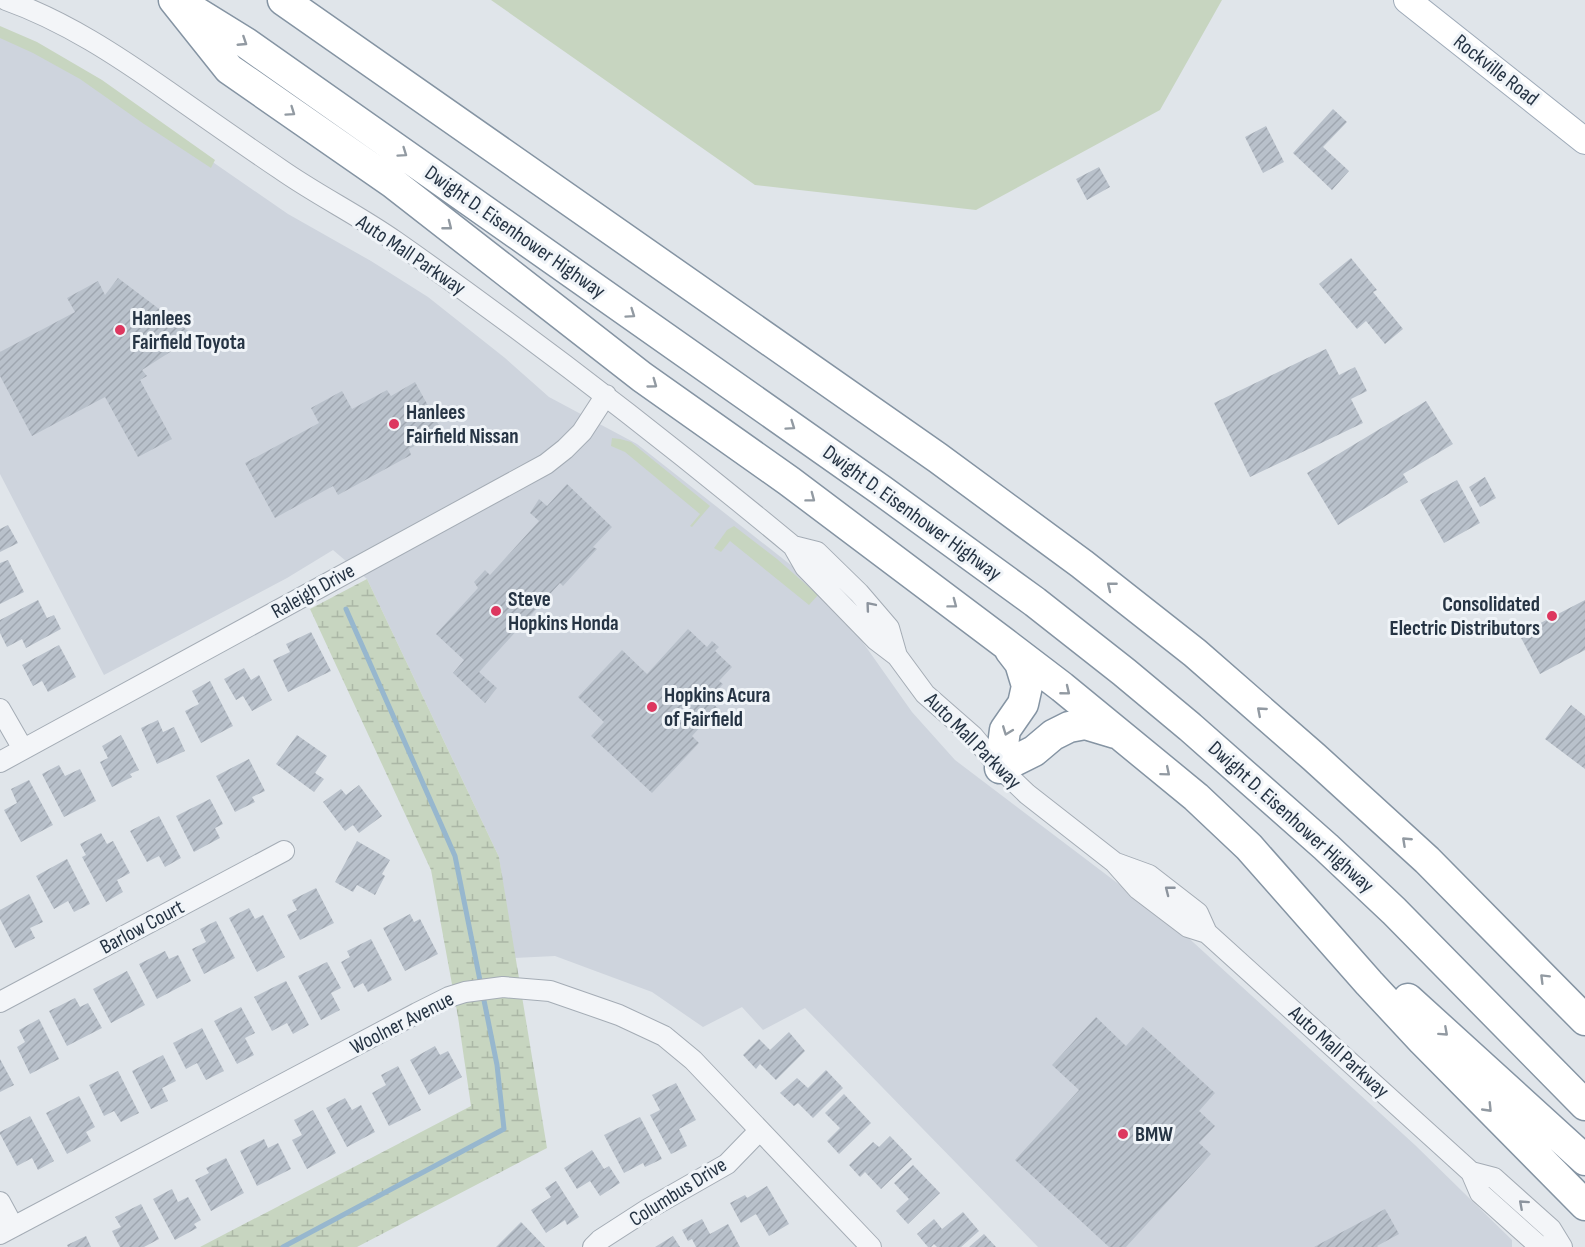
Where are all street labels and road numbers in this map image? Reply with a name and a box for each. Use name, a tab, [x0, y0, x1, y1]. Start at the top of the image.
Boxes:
street label: Rockville Road	[1448, 29, 1544, 111]
street label: Dwight D. Eisenhower Highway	[420, 160, 610, 304]
street label: Auto Mall Parkway	[351, 209, 470, 301]
street label: Dwight D. Eisenhower Highway	[818, 440, 1006, 586]
street label: Raleigh Drive	[267, 558, 359, 624]
street label: Auto Mall Parkway	[919, 687, 1026, 794]
street label: Dwight D. Eisenhower Highway	[1203, 736, 1379, 898]
street label: Barlow Court	[96, 895, 188, 959]
street label: Woolner Avenue	[346, 986, 458, 1060]
street label: Auto Mall Parkway	[1283, 1000, 1394, 1103]
street label: Columbus Drive	[625, 1152, 731, 1232]

